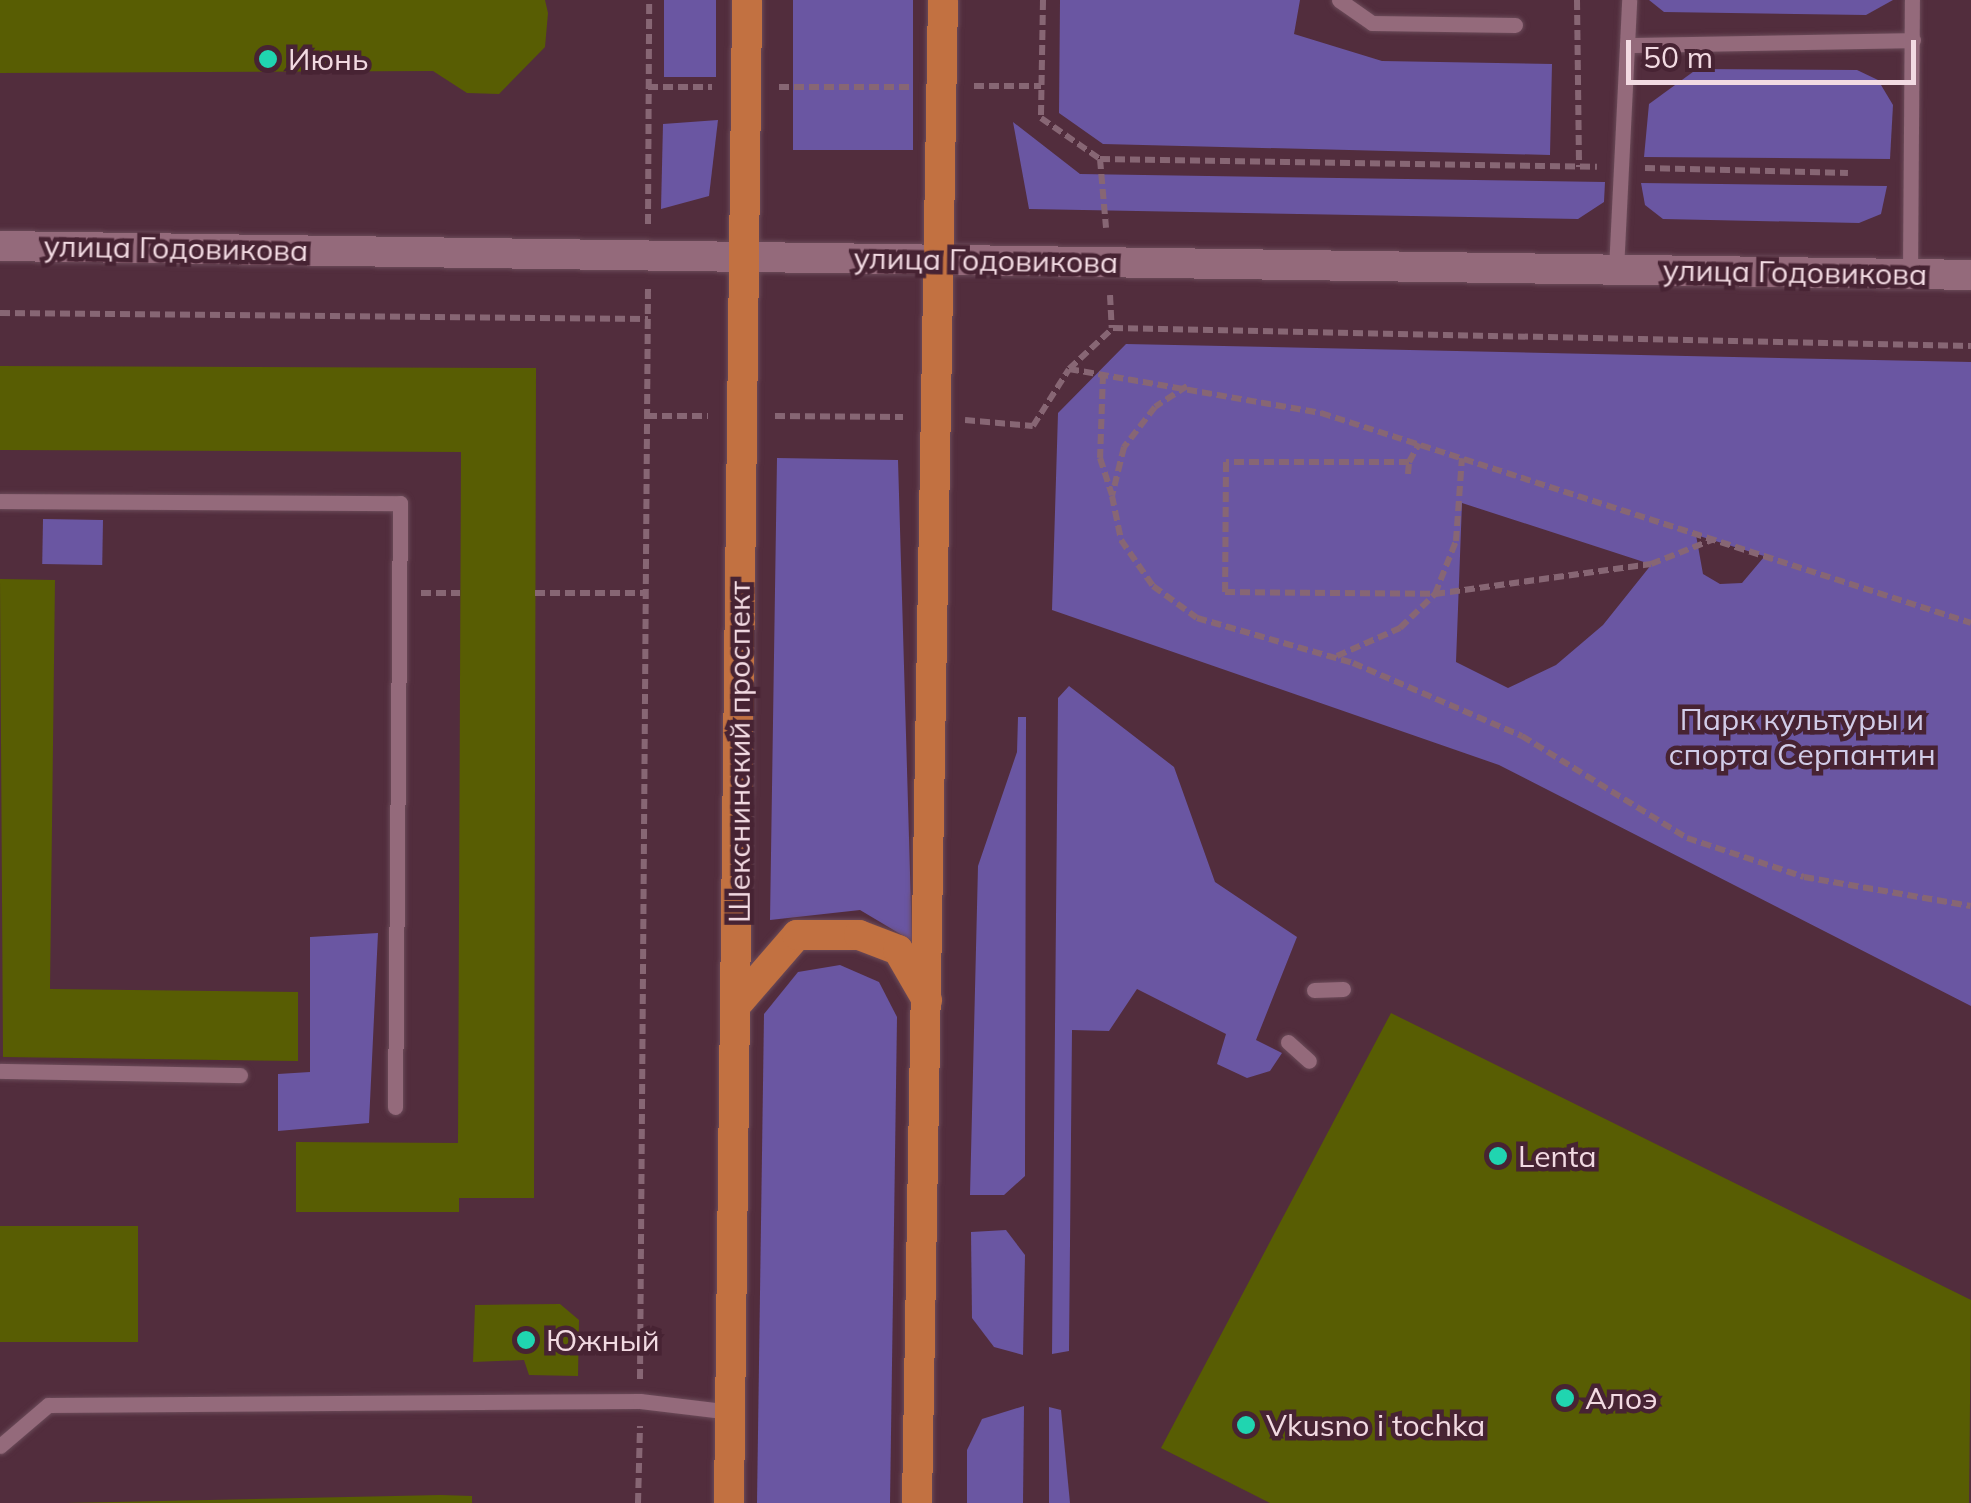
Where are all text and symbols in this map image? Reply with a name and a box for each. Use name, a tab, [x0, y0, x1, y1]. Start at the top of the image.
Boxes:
scale bar	[1631, 20, 1921, 82]
text: 50 m	[1643, 38, 1713, 76]
place label: Июнь	[288, 41, 368, 77]
marker: Июнь	[257, 48, 279, 70]
street label: улица Годовикова	[43, 228, 309, 268]
street label: улица Годовикова	[853, 240, 1119, 280]
street label: улица Годовикова	[1662, 252, 1928, 292]
street label: Шекснинский проспект	[721, 581, 757, 923]
park label: Парк культуры и спорта Серпантин	[1668, 701, 1936, 772]
place label: Lenta	[1518, 1138, 1597, 1174]
marker: Lenta	[1487, 1145, 1509, 1167]
place label: Южный	[546, 1322, 660, 1358]
marker: Южный	[515, 1329, 537, 1351]
place label: Алоэ	[1585, 1380, 1658, 1416]
marker: Алоэ	[1554, 1387, 1576, 1409]
place label: Vkusno i tochka	[1266, 1407, 1485, 1443]
marker: Vkusno i tochka	[1235, 1414, 1257, 1436]

